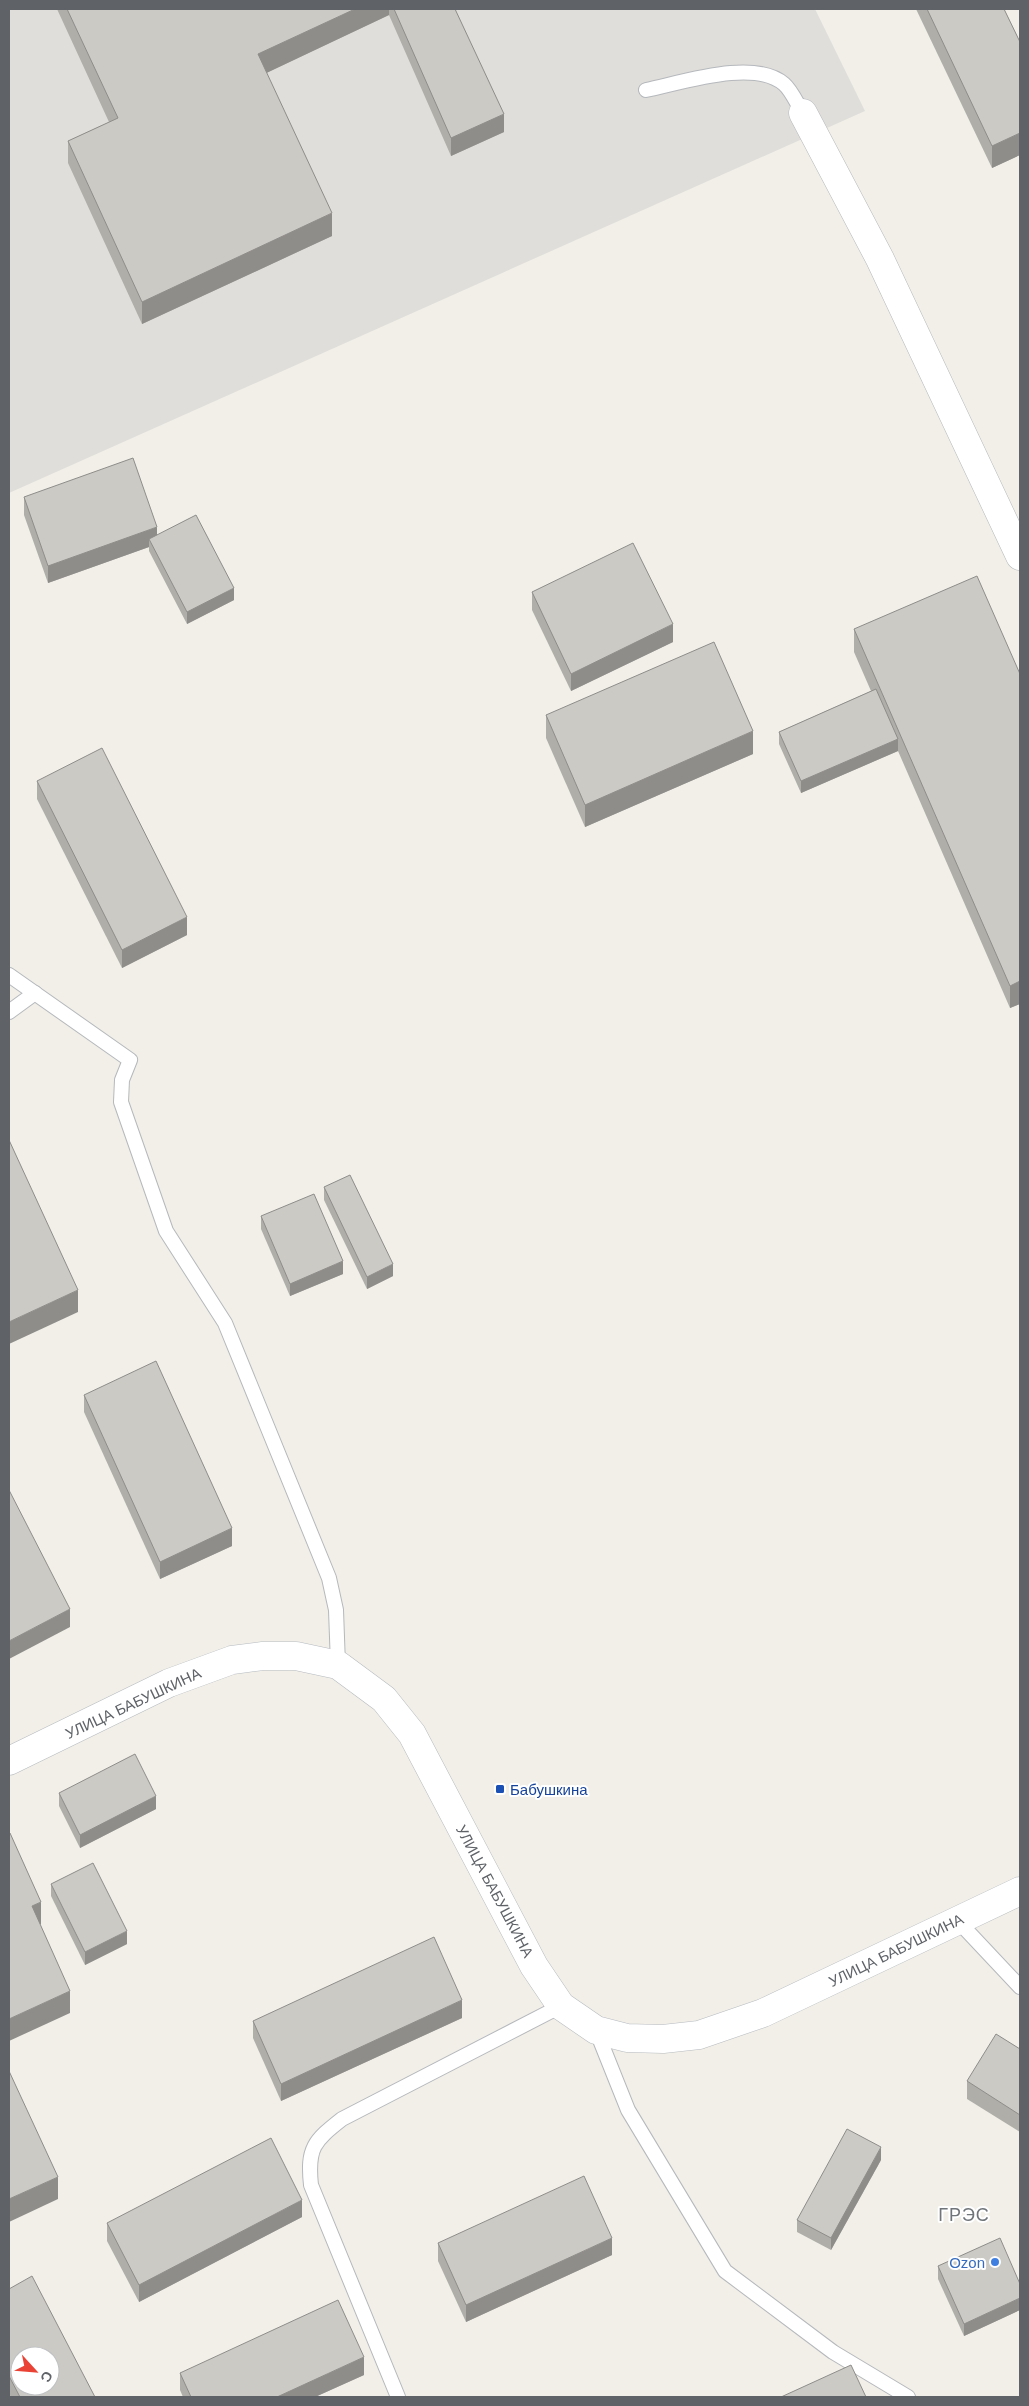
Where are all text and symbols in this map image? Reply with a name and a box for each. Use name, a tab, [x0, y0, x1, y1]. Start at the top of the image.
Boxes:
street label: УЛИЦА БАБУШКИНА	[63, 1664, 203, 1742]
place label: Бабушкина	[510, 1781, 588, 1798]
marker: Бабушкина	[494, 1783, 506, 1795]
street label: УЛИЦА БАБУШКИНА	[453, 1822, 537, 1960]
street label: УЛИЦА БАБУШКИНА	[826, 1910, 966, 1990]
district label: ГРЭС	[938, 2205, 990, 2225]
place label: Ozon	[949, 2254, 985, 2271]
marker: Ozon	[989, 2256, 1001, 2268]
north arrow	[10, 2346, 60, 2396]
text: С	[37, 2369, 56, 2385]

